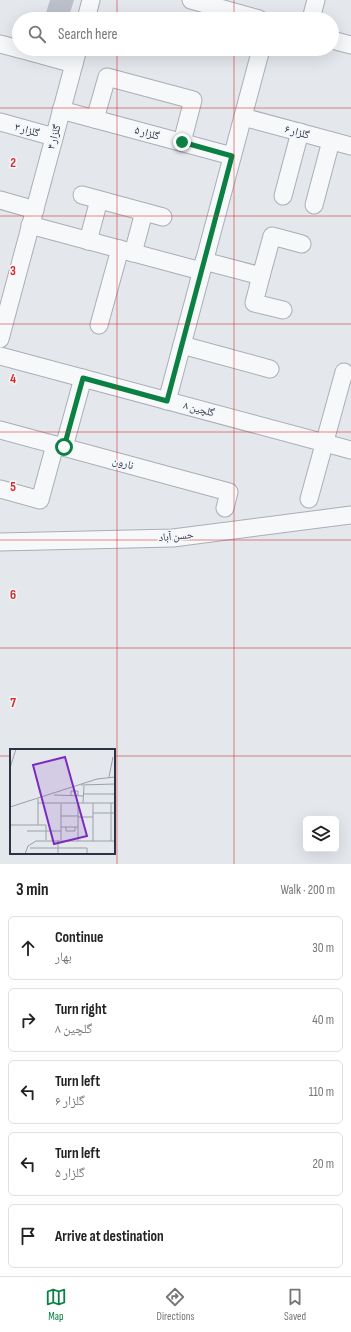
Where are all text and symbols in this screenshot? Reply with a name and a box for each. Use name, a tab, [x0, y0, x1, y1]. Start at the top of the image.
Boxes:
search box	[12, 12, 339, 56]
icon: search	[26, 23, 48, 45]
text: Search here	[58, 25, 118, 44]
street label: گلزار ۳	[13, 120, 41, 140]
street label: گلزار ۶	[283, 122, 311, 142]
street label: گلزار ۴	[44, 123, 64, 151]
street label: گلزار ۵	[133, 123, 161, 143]
route end	[173, 133, 191, 151]
text: 2	[10, 155, 16, 171]
text: 3	[10, 263, 16, 279]
text: 4	[10, 371, 16, 387]
street label: گلچین ۸	[182, 399, 216, 419]
route start	[55, 438, 73, 456]
street label: نارون	[111, 454, 135, 472]
text: 5	[10, 479, 16, 495]
street label: حسن آباد	[158, 528, 194, 544]
text: 6	[10, 587, 16, 603]
text: 7	[10, 695, 16, 711]
inset map	[10, 749, 115, 854]
map controls	[303, 816, 339, 852]
button: layers	[303, 816, 339, 852]
text: 3 min	[16, 880, 49, 900]
text: Walk · 200 m	[280, 882, 335, 898]
text: Continue	[55, 928, 104, 947]
icon: ahead	[17, 937, 39, 959]
text: 30 m	[312, 940, 334, 956]
text: بهار	[55, 949, 72, 965]
text: Turn right	[55, 1000, 107, 1019]
icon: right	[17, 1009, 39, 1031]
text: 40 m	[312, 1012, 334, 1028]
text: گلچین ۸	[55, 1021, 92, 1037]
text: Turn left	[55, 1072, 100, 1091]
icon: left	[17, 1081, 39, 1103]
text: 110 m	[309, 1084, 334, 1100]
text: گلزار ۶	[55, 1093, 85, 1109]
text: Turn left	[55, 1144, 100, 1163]
icon: left	[17, 1153, 39, 1175]
text: 20 m	[312, 1156, 334, 1172]
text: گلزار ۵	[55, 1165, 85, 1181]
icon: arrive	[17, 1225, 39, 1247]
text: Arrive at destination	[55, 1227, 164, 1246]
tab: Map	[45, 1286, 67, 1323]
tab: Directions	[157, 1286, 194, 1323]
tab: Saved	[284, 1286, 306, 1323]

